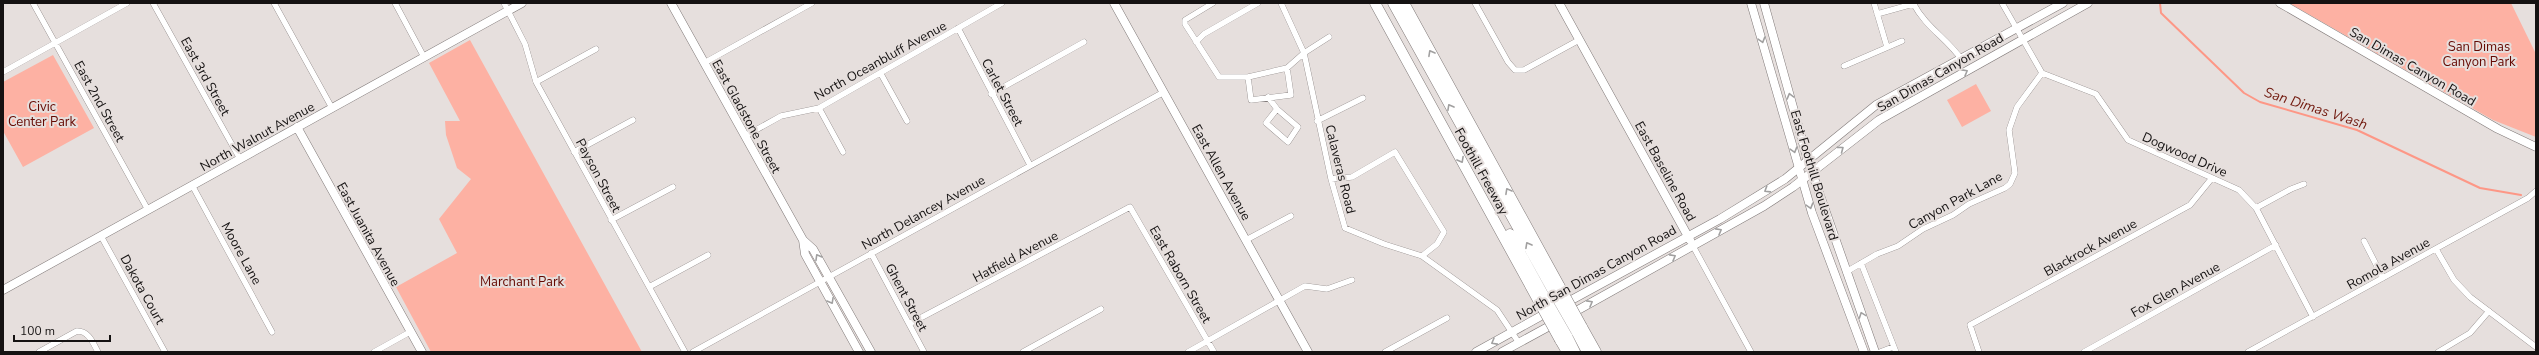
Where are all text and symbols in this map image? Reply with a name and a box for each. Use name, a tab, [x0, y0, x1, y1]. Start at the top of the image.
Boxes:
street label: North Oceanbluff Avenue	[811, 17, 950, 105]
street label: San Dimas Canyon Road	[2346, 23, 2479, 111]
street label: San Dimas Canyon Road	[1874, 29, 2007, 117]
street label: East 3rd Street	[176, 34, 234, 119]
one-way arrow	[1757, 37, 1766, 44]
park label: San Dimas Canyon Park	[2442, 38, 2516, 71]
one-way arrow	[1429, 50, 1436, 57]
street label: East Gladstone Street	[707, 56, 785, 177]
street label: Carlet Street	[977, 56, 1028, 130]
street label: East 2nd Street	[69, 58, 129, 146]
one-way arrow	[1961, 69, 1968, 76]
water label: San Dimas Wash	[2262, 83, 2370, 134]
one-way arrow	[1786, 93, 1795, 100]
park label: Civic Center Park	[8, 98, 76, 131]
street label: North Walnut Avenue	[197, 98, 318, 176]
one-way arrow	[1448, 104, 1455, 111]
street label: East Foothill Boulevard	[1786, 108, 1842, 243]
street label: East Baseline Road	[1630, 118, 1700, 225]
street label: East Allen Avenue	[1187, 121, 1255, 224]
street label: Calaveras Road	[1320, 123, 1360, 216]
street label: Foothill Freeway	[1450, 125, 1513, 218]
street label: Dogwood Drive	[2139, 128, 2230, 182]
street label: Payson Street	[571, 135, 625, 216]
one-way arrow	[1789, 147, 1798, 154]
one-way arrow	[1837, 147, 1844, 154]
one-way arrow	[1456, 156, 1463, 163]
street label: Canyon Park Lane	[1905, 168, 2006, 234]
street label: North Delancey Avenue	[858, 171, 989, 254]
street label: East Juanita Avenue	[332, 179, 404, 290]
one-way arrow	[1764, 186, 1771, 193]
one-way arrow	[1505, 188, 1512, 195]
one-way arrow	[1806, 203, 1814, 210]
street label: Blackrock Avenue	[2041, 215, 2140, 281]
street label: Moore Lane	[217, 219, 266, 288]
street label: North San Dimas Canyon Road	[1513, 221, 1680, 325]
street label: East Raborn Street	[1145, 223, 1216, 327]
street label: Hatfield Avenue	[970, 227, 1061, 287]
one-way arrow	[1715, 229, 1723, 236]
street label: Romola Avenue	[2344, 234, 2433, 294]
one-way arrow	[1525, 241, 1532, 249]
street label: Dakota Court	[116, 251, 169, 328]
one-way arrow	[815, 254, 822, 261]
one-way arrow	[1669, 254, 1677, 261]
street label: Fox Glen Avenue	[2128, 258, 2223, 322]
street label: Ghent Street	[881, 260, 932, 335]
park label: Marchant Park	[480, 273, 565, 291]
one-way arrow	[826, 296, 833, 304]
one-way arrow	[1585, 301, 1593, 308]
one-way arrow	[1858, 312, 1867, 319]
scale bar	[14, 317, 110, 343]
text: 100 m	[20, 323, 55, 339]
one-way arrow	[1491, 337, 1498, 344]

